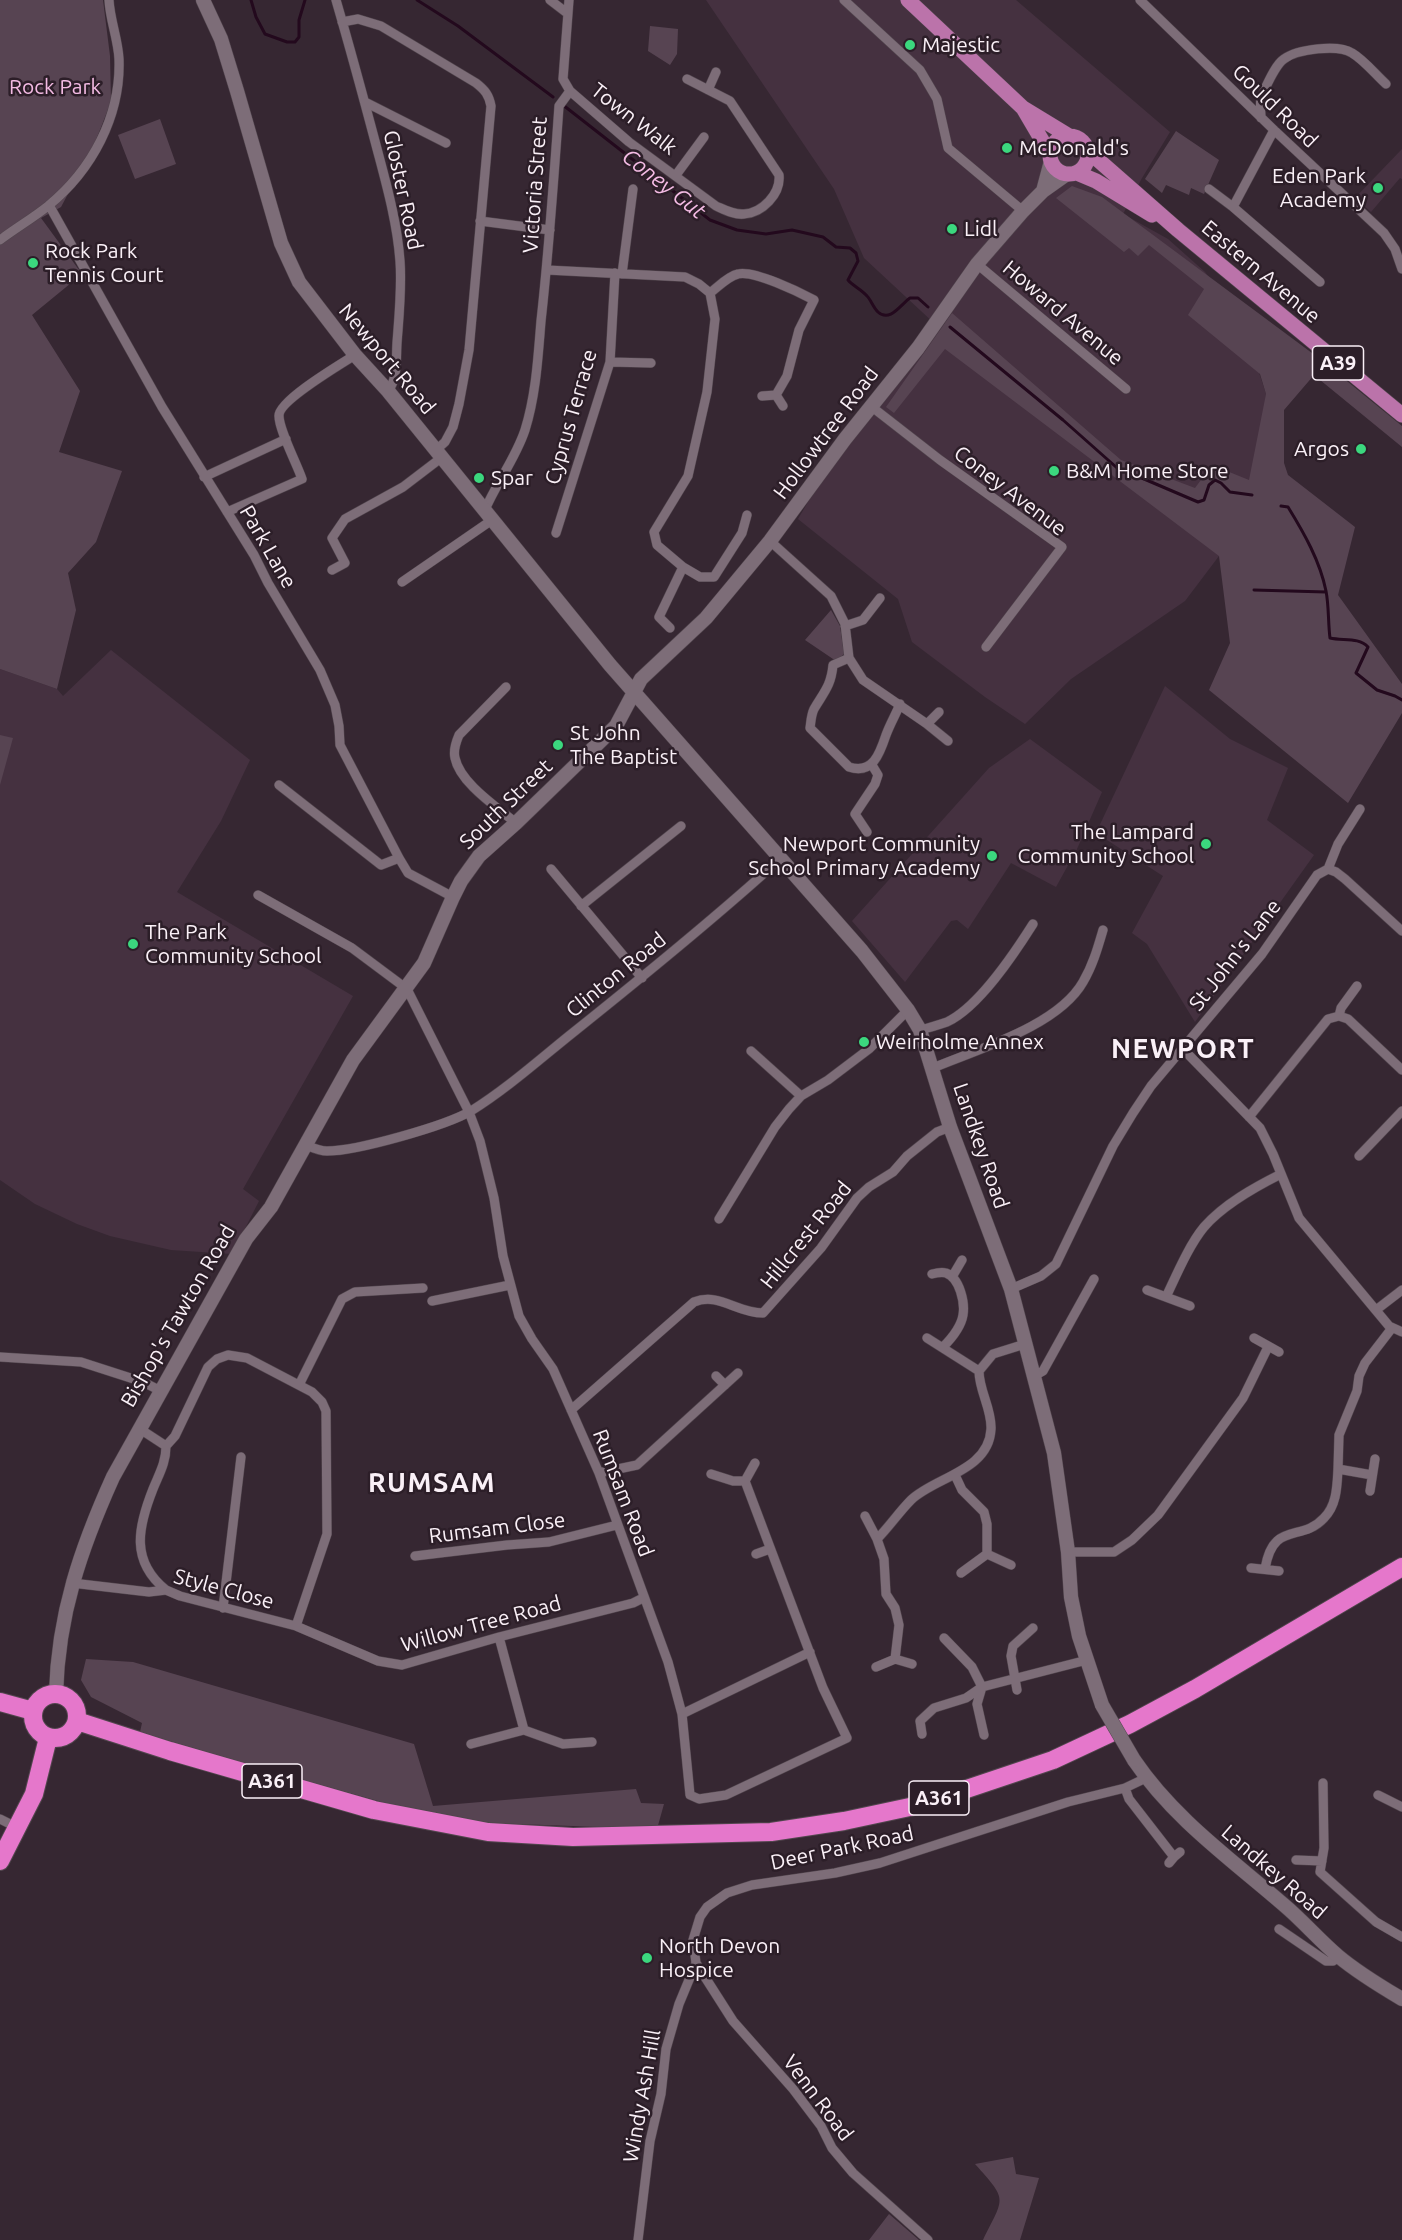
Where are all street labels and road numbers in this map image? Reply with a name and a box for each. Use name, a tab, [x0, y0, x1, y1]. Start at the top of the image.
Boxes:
street label: Gould Road	[1227, 59, 1323, 153]
street label: Town Walk	[586, 78, 682, 160]
street label: Victoria Street	[518, 116, 552, 254]
street label: Gloster Road	[378, 128, 428, 252]
street label: Eastern Avenue	[1197, 215, 1325, 329]
street label: Howard Avenue	[998, 255, 1128, 371]
street label: Newport Road	[333, 298, 441, 420]
road number: A39	[1312, 346, 1364, 380]
street label: Cyprus Terrace	[540, 347, 602, 487]
street label: Hollowtree Road	[768, 362, 884, 504]
street label: Coney Avenue	[949, 440, 1071, 542]
street label: Park Lane	[234, 501, 302, 593]
street label: South Street	[454, 754, 558, 854]
street label: St John's Lane	[1184, 894, 1286, 1016]
street label: Clinton Road	[561, 927, 671, 1023]
street label: Landkey Road	[948, 1080, 1014, 1212]
street label: Hillcrest Road	[755, 1176, 857, 1294]
street label: Bishop's Tawton Road	[116, 1220, 240, 1412]
street label: Rumsam Road	[587, 1426, 659, 1560]
street label: Rumsam Close	[427, 1507, 567, 1549]
street label: Style Close	[171, 1564, 277, 1614]
street label: Willow Tree Road	[398, 1591, 564, 1657]
road number: A361	[242, 1764, 302, 1798]
road number: A361	[909, 1781, 969, 1815]
street label: Landkey Road	[1216, 1820, 1332, 1924]
street label: Deer Park Road	[768, 1821, 916, 1875]
street label: Windy Ash Hill	[618, 2027, 666, 2165]
street label: Venn Road	[777, 2050, 859, 2146]

